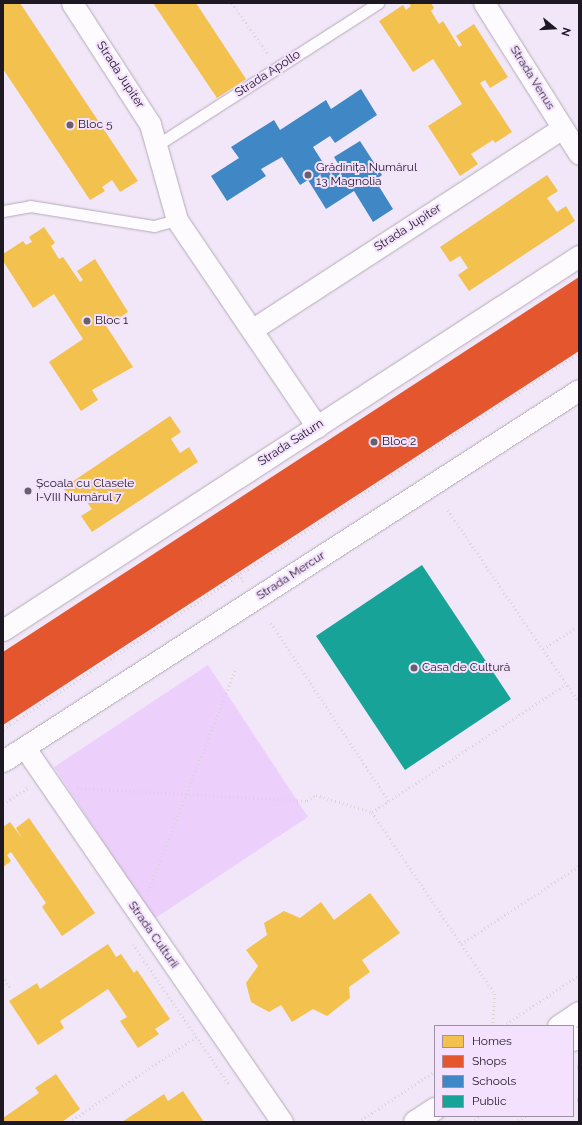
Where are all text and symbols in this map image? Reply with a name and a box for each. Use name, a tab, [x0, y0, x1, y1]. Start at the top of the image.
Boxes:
north arrow	[534, 8, 574, 48]
text: N	[558, 26, 573, 38]
street label: Strada Jupiter	[93, 39, 147, 111]
street label: Strada Venus	[506, 43, 558, 113]
street label: Strada Apollo	[232, 47, 304, 101]
place label: Bloc 5	[78, 118, 113, 132]
marker: Bloc 5	[65, 120, 75, 130]
place label: Grădinița Numărul 13 Magnolia	[316, 161, 417, 189]
marker: Grădinița Numărul 13 Magnolia	[303, 170, 313, 180]
street label: Strada Jupiter	[372, 201, 444, 255]
place label: Bloc 1	[95, 314, 128, 328]
marker: Bloc 1	[82, 316, 92, 326]
street label: Strada Saturn	[256, 417, 326, 469]
place label: Bloc 2	[382, 435, 416, 449]
marker: Bloc 2	[369, 437, 379, 447]
place label: Școala cu Clasele I-VIII Numărul 7	[36, 477, 134, 505]
marker: Școala cu Clasele I-VIII Numărul 7	[23, 486, 33, 496]
street label: Strada Mercur	[254, 549, 328, 603]
place label: Casa de Cultură	[422, 661, 510, 675]
marker: Casa de Cultură	[409, 663, 419, 673]
street label: Strada Culturii	[125, 899, 181, 971]
legend	[434, 1025, 574, 1117]
text: Homes	[472, 1034, 512, 1048]
text: Shops	[472, 1054, 507, 1068]
text: Schools	[472, 1074, 516, 1088]
text: Public	[472, 1094, 506, 1108]

